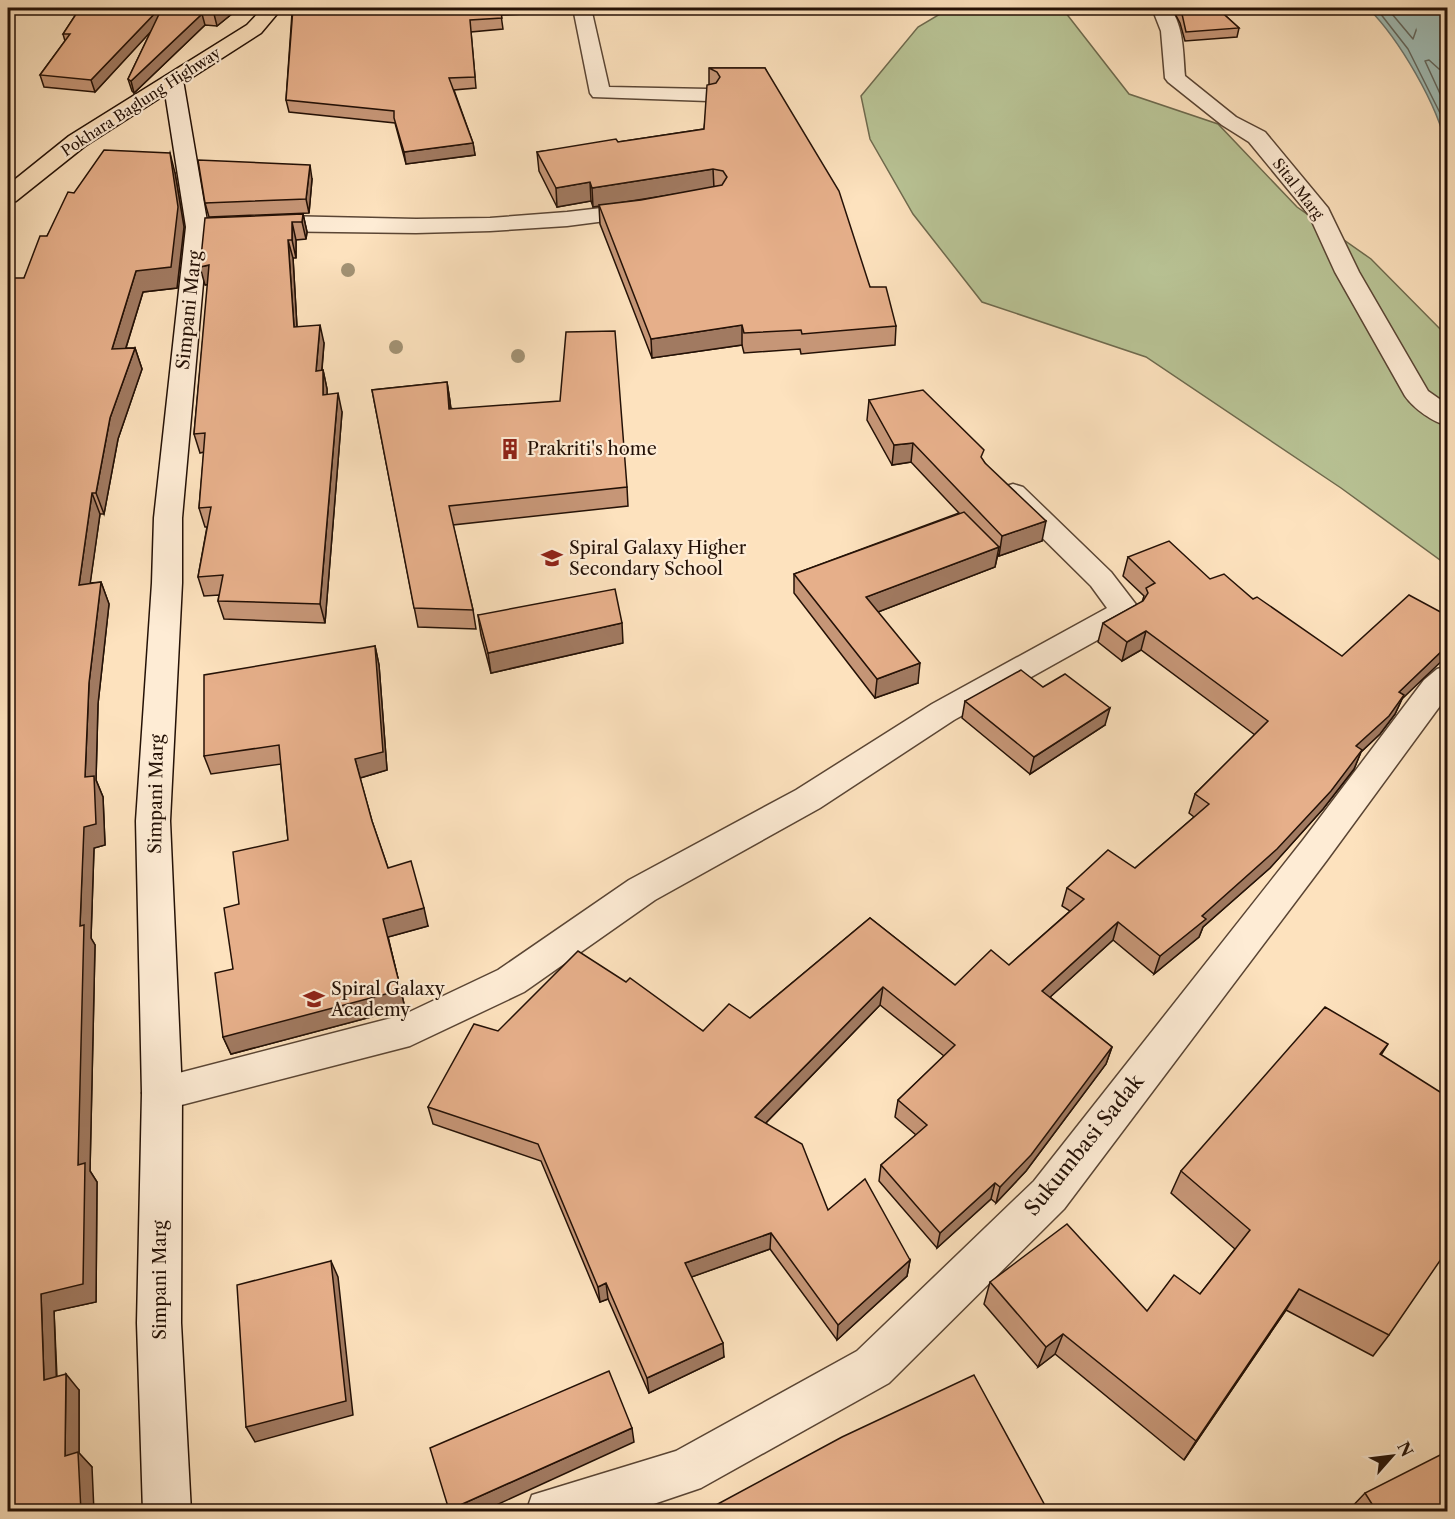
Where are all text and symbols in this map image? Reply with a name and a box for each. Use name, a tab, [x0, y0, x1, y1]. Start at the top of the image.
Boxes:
street label: Pokhara Baglung Highway	[57, 43, 225, 160]
street label: Sital Marg	[1269, 154, 1328, 223]
street label: Simpani Marg	[172, 249, 206, 371]
building icon: Prakriti's home	[498, 437, 522, 461]
place label: Prakriti's home	[527, 438, 657, 460]
place label: Spiral Galaxy Higher Secondary School	[569, 537, 747, 580]
school or university icon: Spiral Galaxy Higher Secondary School	[540, 546, 564, 570]
street label: Simpani Marg	[144, 733, 168, 854]
place label: Spiral Galaxy Academy	[330, 978, 446, 1021]
school or university icon: Spiral Galaxy Academy	[302, 987, 326, 1011]
street label: Sukumbasi Sadak	[1019, 1068, 1149, 1220]
street label: Simpani Marg	[149, 1220, 171, 1340]
north arrow	[1362, 1426, 1422, 1486]
text: N	[1393, 1438, 1417, 1460]

